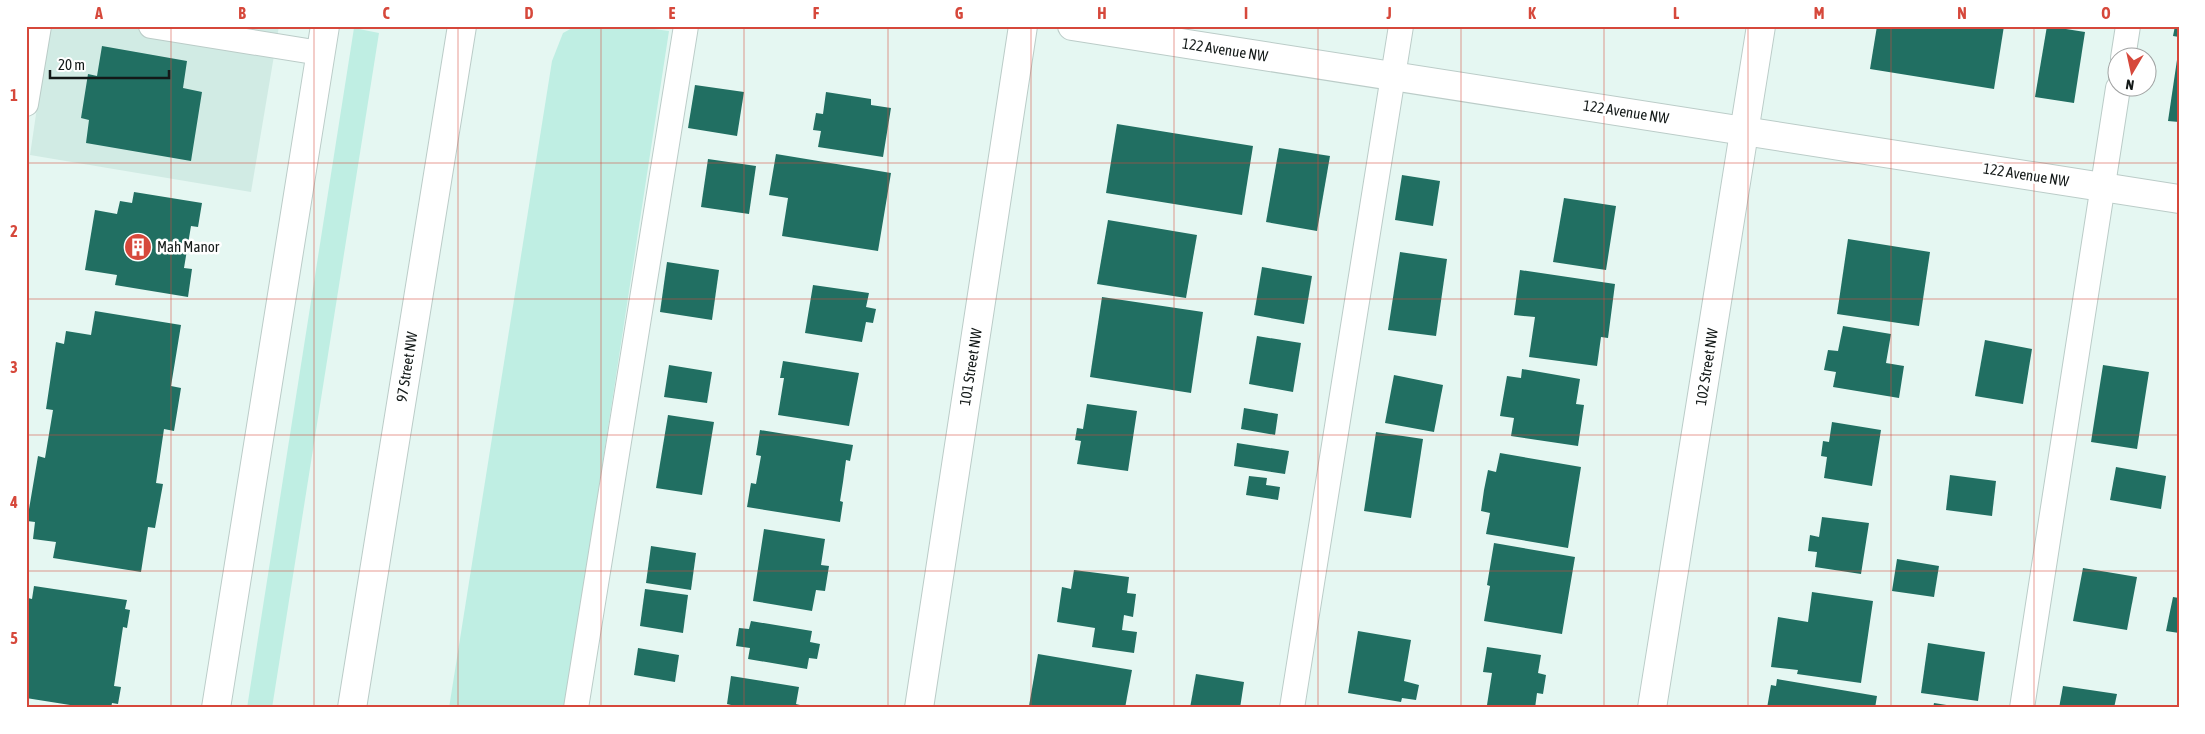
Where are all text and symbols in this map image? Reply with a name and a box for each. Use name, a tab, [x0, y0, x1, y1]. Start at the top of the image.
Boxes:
text: A	[94, 4, 103, 22]
text: B	[238, 4, 246, 22]
text: C	[382, 4, 390, 22]
text: D	[525, 4, 534, 22]
text: E	[669, 4, 676, 22]
text: F	[813, 4, 820, 22]
text: G	[955, 4, 964, 22]
text: H	[1097, 4, 1107, 22]
text: I	[1244, 4, 1248, 22]
text: J	[1385, 4, 1392, 22]
text: K	[1528, 4, 1536, 22]
text: L	[1673, 4, 1680, 22]
text: M	[1814, 4, 1824, 22]
text: N	[1957, 4, 1967, 22]
text: O	[2101, 4, 2111, 22]
street label: 122 Avenue NW	[1181, 34, 1269, 65]
scale bar	[50, 48, 169, 80]
north arrow	[2108, 48, 2158, 98]
text: 20 m	[58, 56, 85, 73]
text: N	[2125, 76, 2135, 93]
text: 1	[10, 86, 18, 104]
street label: 122 Avenue NW	[1582, 96, 1670, 127]
street label: 122 Avenue NW	[1982, 159, 2070, 190]
text: 2	[10, 222, 18, 240]
building icon: Mah Manor	[123, 232, 153, 262]
place label: Mah Manor	[157, 238, 220, 255]
street label: 101 Street NW	[956, 327, 985, 407]
street label: 102 Street NW	[1692, 327, 1721, 407]
street label: 97 Street NW	[393, 330, 420, 403]
text: 3	[10, 358, 18, 376]
text: 4	[9, 493, 18, 511]
text: 5	[10, 629, 18, 647]

